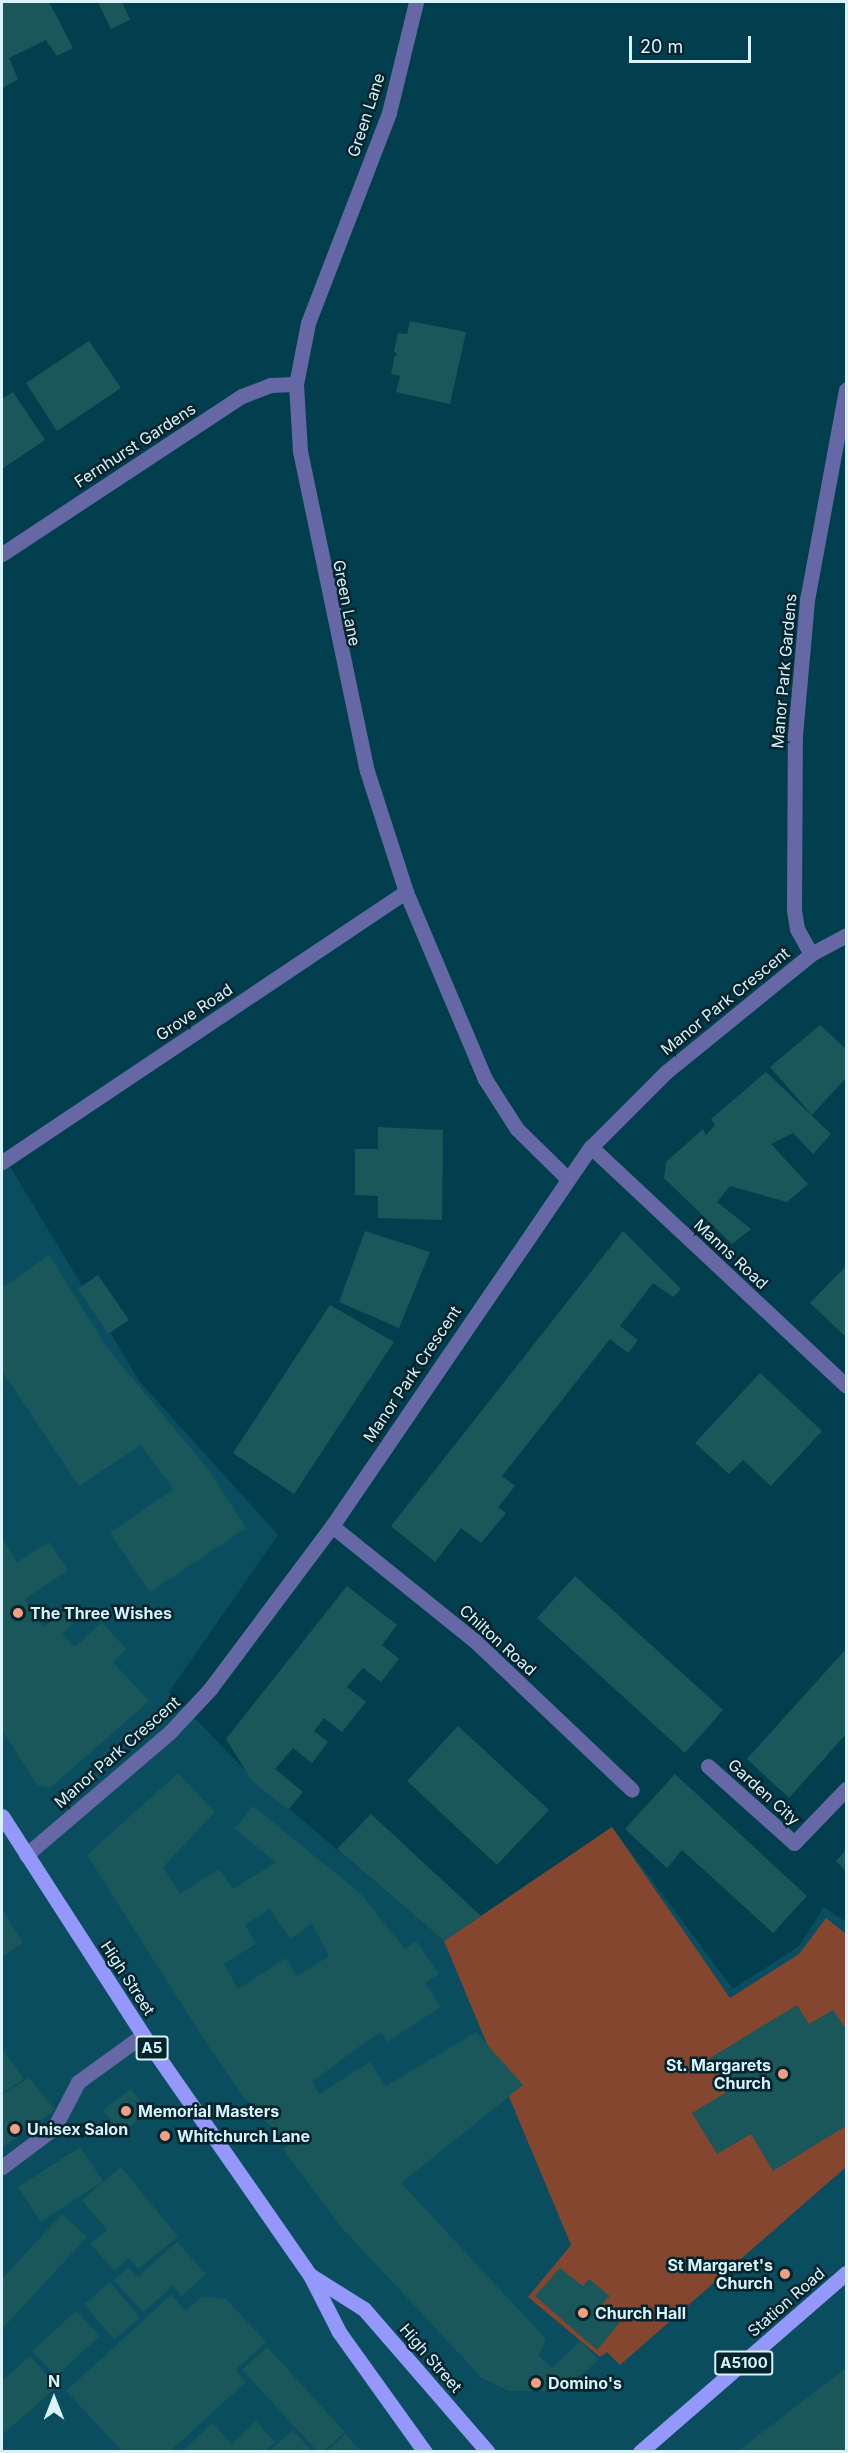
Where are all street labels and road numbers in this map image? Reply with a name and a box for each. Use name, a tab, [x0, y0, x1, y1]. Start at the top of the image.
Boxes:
street label: Green Lane	[343, 71, 389, 159]
street label: Fernhurst Gardens	[71, 399, 199, 491]
street label: Green Lane	[329, 558, 365, 648]
street label: Manor Park Gardens	[768, 593, 800, 749]
street label: Manor Park Crescent	[657, 943, 793, 1059]
street label: Grove Road	[152, 979, 236, 1045]
street label: Manns Road	[690, 1215, 772, 1293]
street label: Manor Park Crescent	[359, 1302, 465, 1446]
street label: Chilton Road	[456, 1601, 540, 1679]
street label: Manor Park Crescent	[50, 1692, 184, 1812]
street label: Garden City	[724, 1755, 804, 1829]
street label: High Street	[97, 1937, 159, 2019]
road number: A5	[136, 2036, 168, 2060]
street label: Station Road	[744, 2263, 828, 2341]
street label: High Street	[396, 2320, 466, 2396]
road number: A5100	[714, 2351, 774, 2375]

